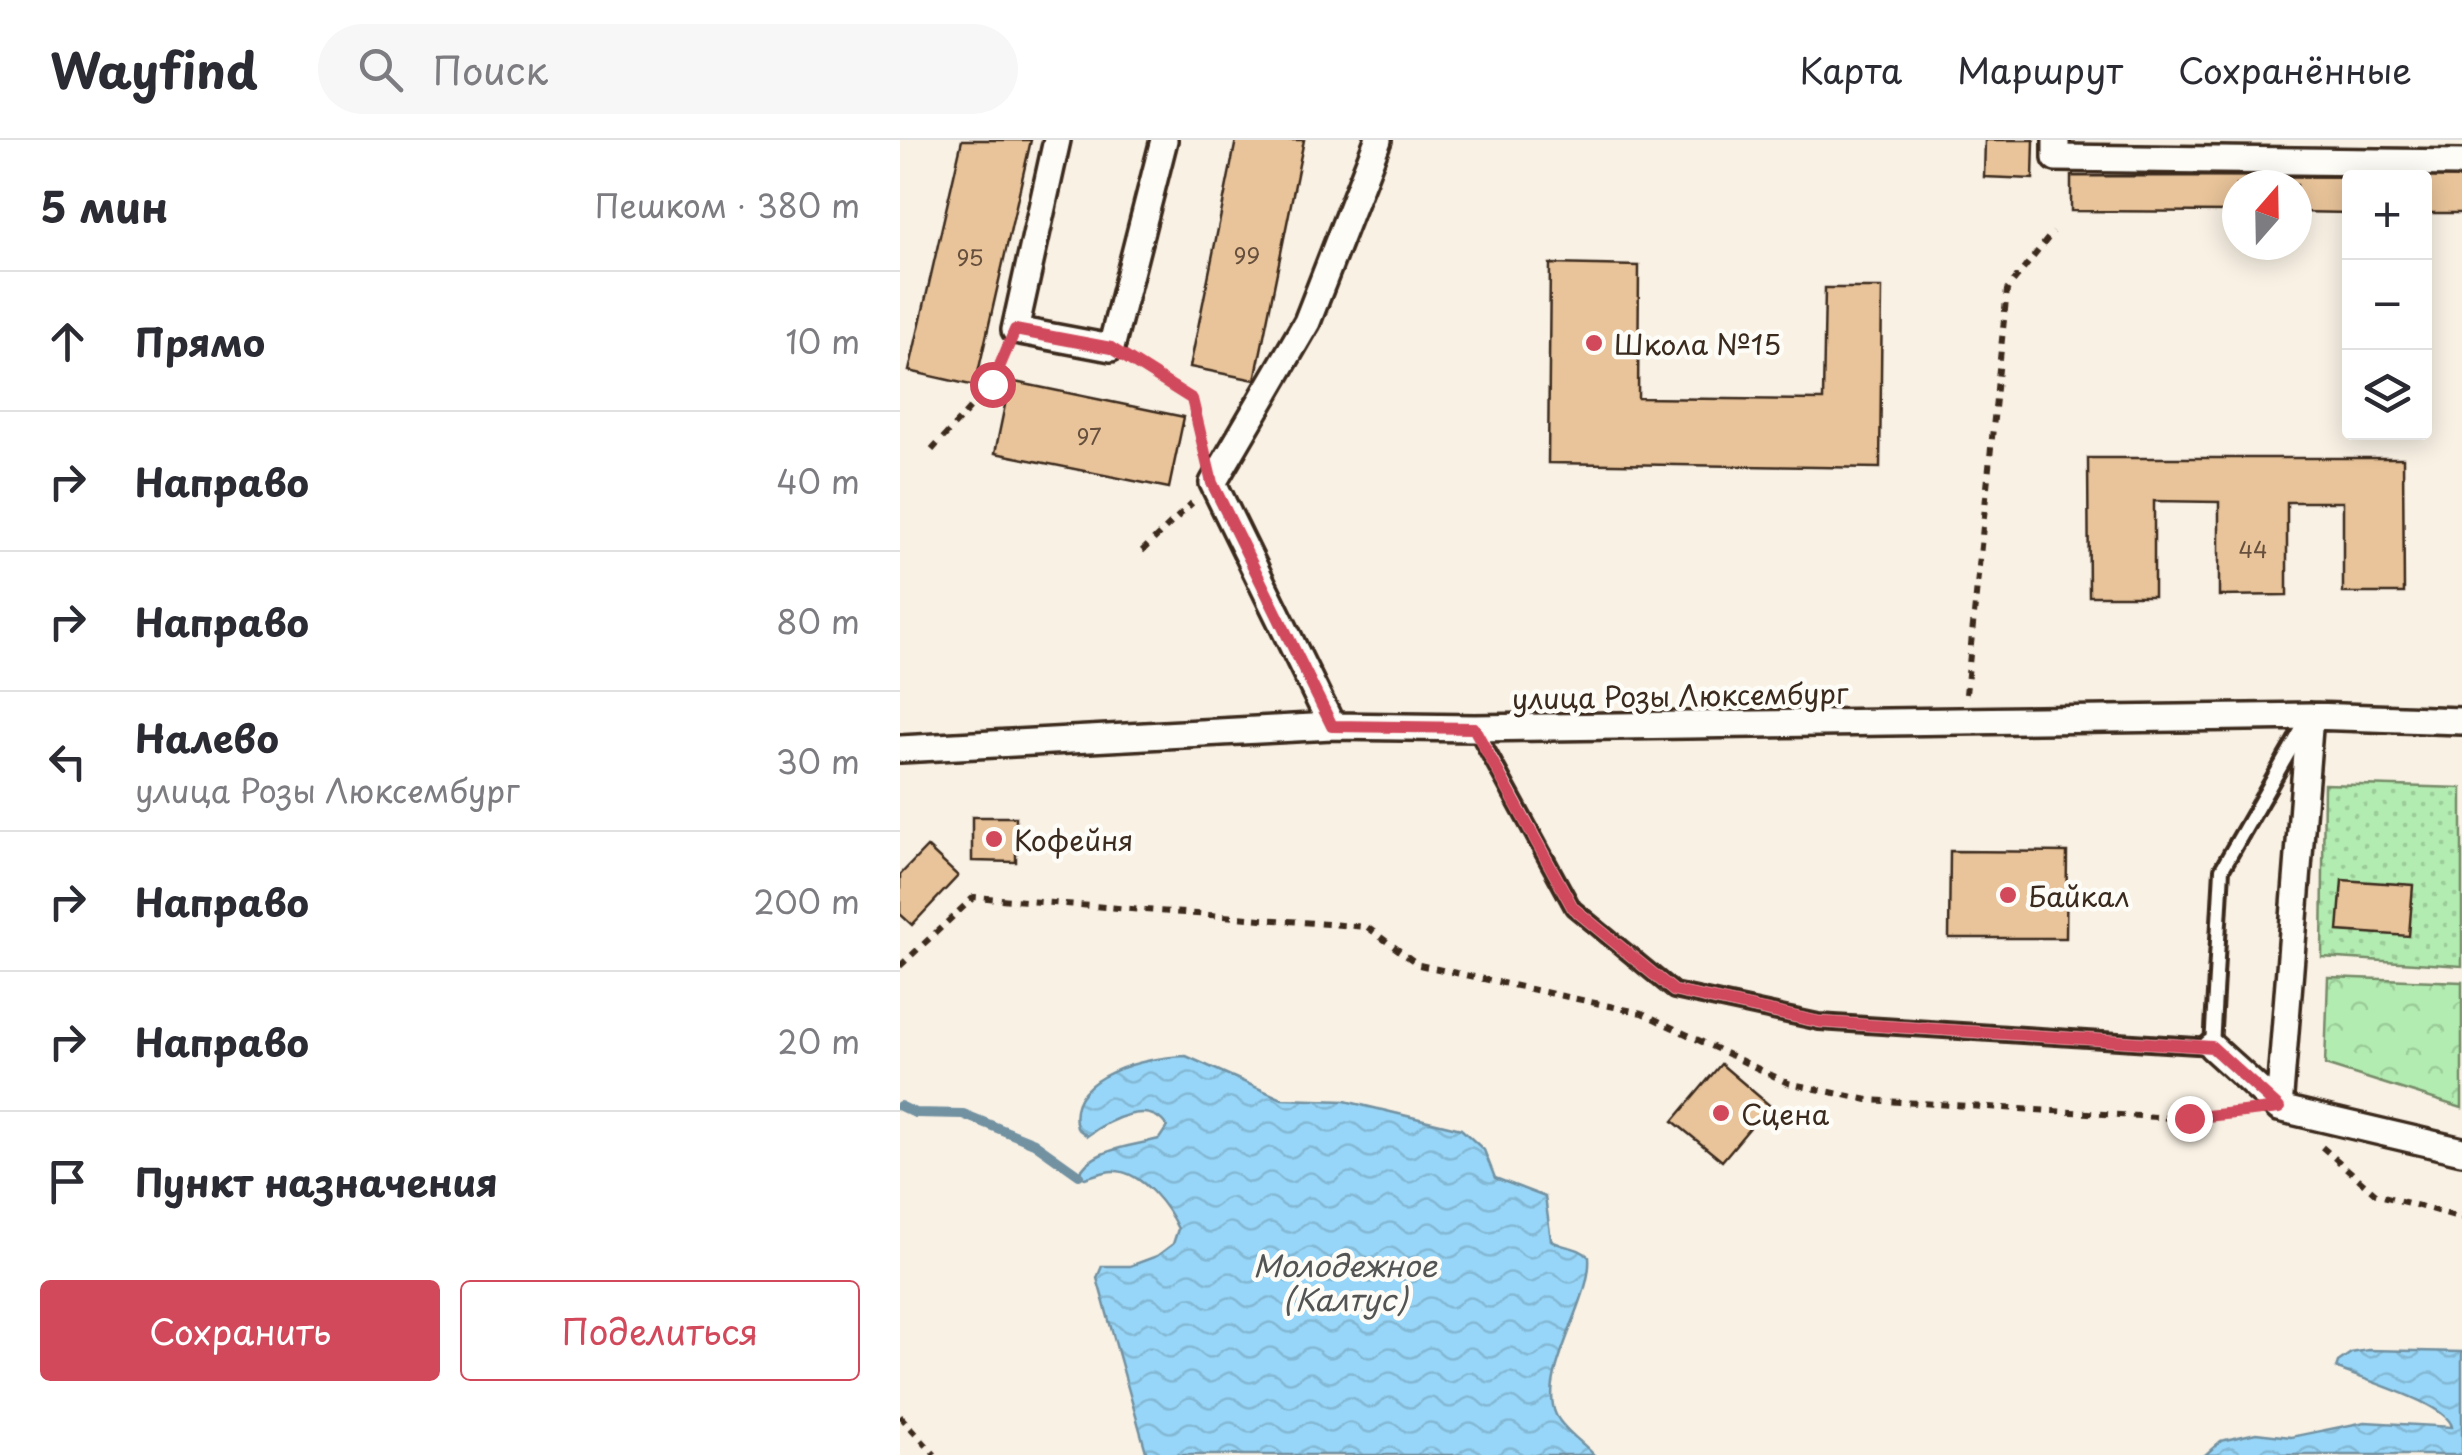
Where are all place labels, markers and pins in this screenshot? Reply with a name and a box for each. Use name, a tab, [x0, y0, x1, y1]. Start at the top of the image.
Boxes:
place label: Школа №15	[1614, 322, 1781, 365]
marker: Школа №15	[1583, 332, 1605, 354]
place label: Кофейня	[1014, 818, 1134, 861]
marker: Кофейня	[983, 828, 1005, 850]
place label: Байкал	[2028, 874, 2129, 917]
marker: Байкал	[1997, 884, 2019, 906]
place label: Сцена	[1741, 1092, 1830, 1135]
marker: Сцена	[1710, 1102, 1732, 1124]

